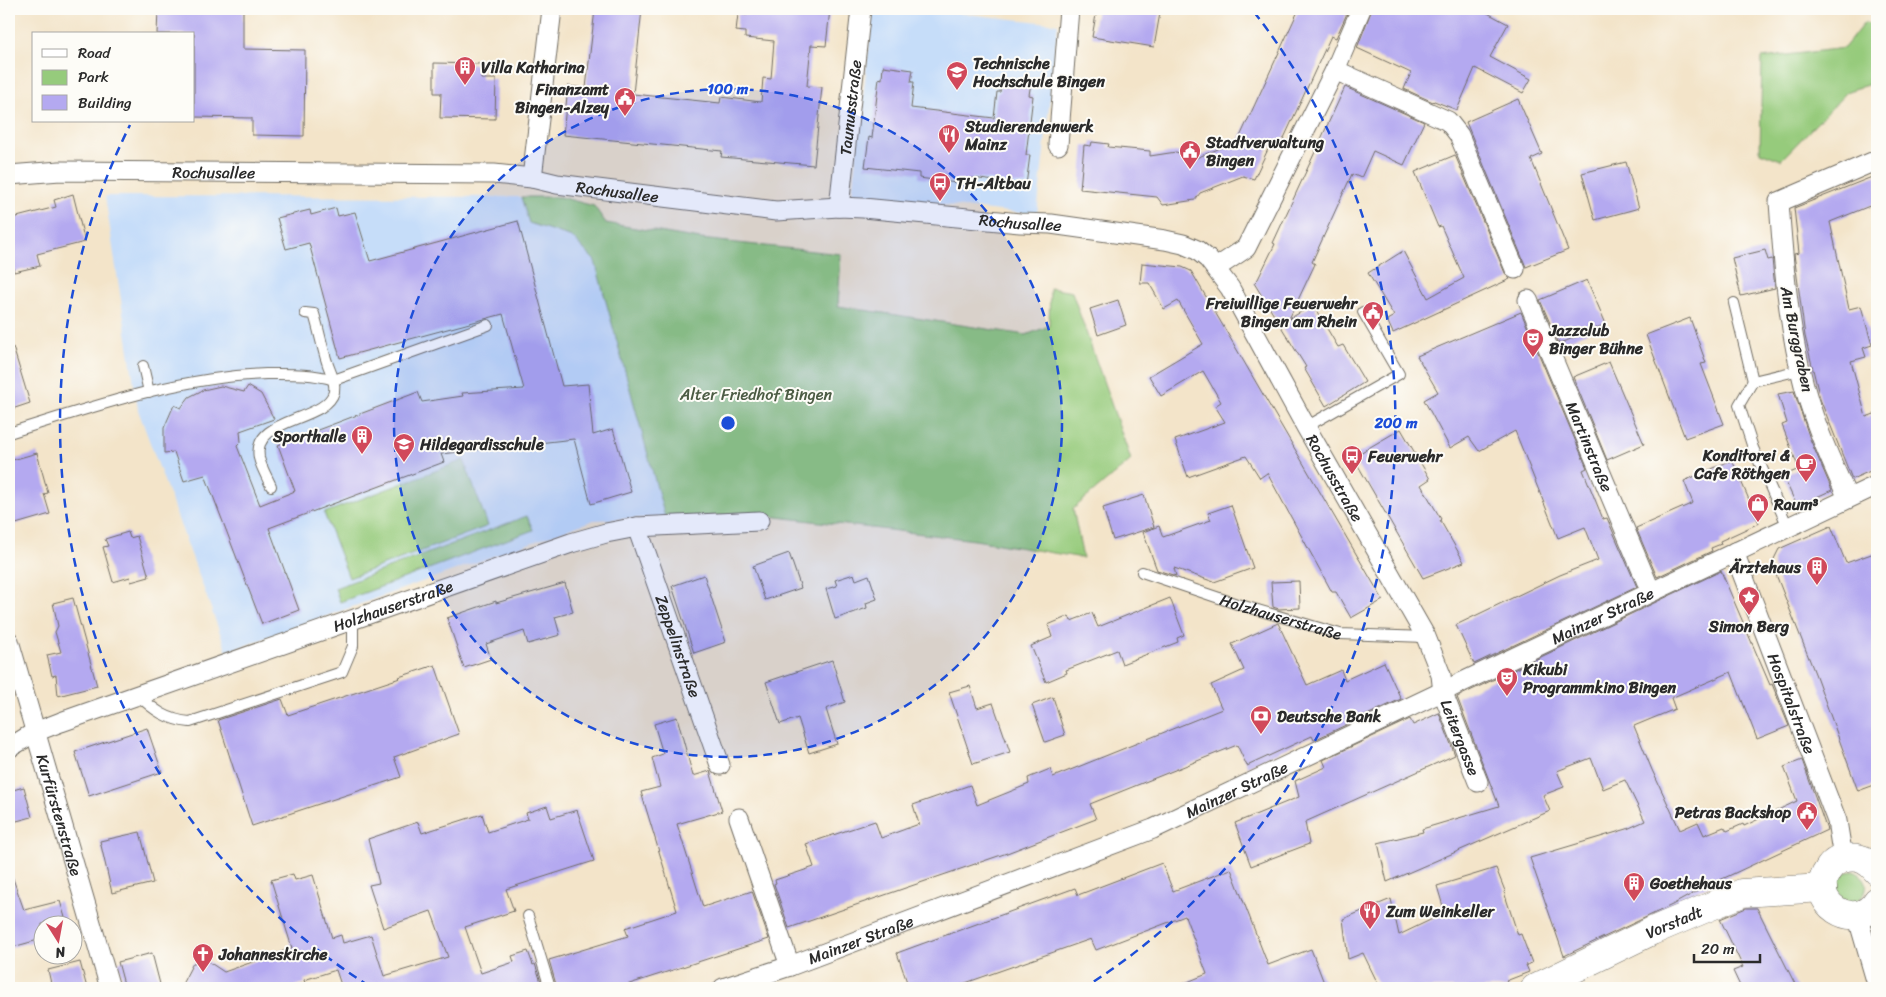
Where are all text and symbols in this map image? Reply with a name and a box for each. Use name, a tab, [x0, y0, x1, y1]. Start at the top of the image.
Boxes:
legend	[32, 32, 195, 122]
text: Road	[78, 40, 111, 66]
place label: Technische Hochschule Bingen	[972, 49, 1105, 96]
place label: Villa Katharina	[481, 53, 586, 82]
building icon: Villa Katharina	[453, 55, 477, 86]
street label: Taunusstraße	[830, 58, 870, 157]
school or university icon: Technische Hochschule Bingen	[945, 60, 969, 91]
text: Park	[78, 64, 109, 90]
place label: Finanzamt Bingen-Alzey	[515, 75, 610, 122]
text: 100 m	[708, 76, 749, 102]
public building icon: Finanzamt Bingen-Alzey	[613, 86, 637, 117]
text: Building	[78, 90, 132, 116]
place label: Studierendenwerk Mainz	[964, 112, 1094, 159]
restaurant icon: Studierendenwerk Mainz	[937, 123, 961, 154]
place label: Stadtverwaltung Bingen	[1205, 128, 1325, 175]
public building icon: Stadtverwaltung Bingen	[1178, 139, 1202, 170]
street label: Rochusallee	[172, 157, 255, 187]
place label: TH-Altbau	[956, 169, 1031, 198]
bus stop icon: TH-Altbau	[928, 171, 952, 202]
street label: Rochusallee	[574, 172, 660, 211]
street label: Rochusallee	[978, 205, 1064, 240]
street label: Am Burggraben	[1771, 282, 1822, 395]
place label: Freiwillige Feuerwehr Bingen am Rhein	[1205, 289, 1358, 336]
public building icon: Freiwillige Feuerwehr Bingen am Rhein	[1361, 300, 1385, 331]
place label: Jazzclub Binger Bühne	[1548, 316, 1644, 363]
theatre icon: Jazzclub Binger Bühne	[1521, 327, 1545, 358]
park label: Alter Friedhof Bingen	[679, 380, 832, 409]
street label: Martinstraße	[1558, 397, 1622, 496]
text: 200 m	[1373, 410, 1418, 436]
centre of rings	[719, 414, 737, 432]
place label: Sporthalle	[272, 422, 346, 451]
building icon: Sporthalle	[350, 424, 374, 455]
street label: Rochusstraße	[1298, 428, 1372, 527]
place label: Hildegardisschule	[419, 430, 544, 459]
school or university icon: Hildegardisschule	[392, 432, 416, 463]
place label: Konditorei & Cafe Röthgen	[1693, 441, 1791, 488]
place label: Feuerwehr	[1367, 442, 1443, 471]
bus stop icon: Feuerwehr	[1340, 444, 1364, 475]
cafe icon: Konditorei & Cafe Röthgen	[1794, 452, 1818, 483]
place label: Raum³	[1773, 490, 1819, 519]
shop icon: Raum³	[1746, 492, 1770, 523]
place label: Ärztehaus	[1728, 553, 1802, 582]
building icon: Ärztehaus	[1805, 555, 1829, 586]
street label: Holzhauserstraße	[329, 571, 457, 640]
street label: Mainzer Straße	[1546, 579, 1659, 652]
street label: Holzhauserstraße	[1216, 585, 1346, 648]
place icon: Simon Berg	[1737, 585, 1761, 616]
street label: Zeppelinstraße	[647, 590, 710, 701]
place label: Simon Berg	[1708, 612, 1790, 641]
street label: Hospitalstraße	[1759, 648, 1825, 758]
place label: Kikubi Programmkino Bingen	[1522, 655, 1676, 702]
theatre icon: Kikubi Programmkino Bingen	[1495, 666, 1519, 697]
street label: Leitergasse	[1432, 695, 1489, 780]
place label: Deutsche Bank	[1277, 702, 1382, 731]
bank icon: Deutsche Bank	[1249, 704, 1273, 735]
street label: Kurfürstenstraße	[28, 750, 91, 880]
street label: Mainzer Straße	[1180, 752, 1293, 826]
place label: Petras Backshop	[1675, 798, 1792, 827]
public building icon: Petras Backshop	[1795, 800, 1819, 831]
place label: Goethehaus	[1649, 869, 1732, 898]
building icon: Goethehaus	[1622, 871, 1646, 902]
place label: Zum Weinkeller	[1385, 897, 1496, 926]
street label: Vorstadt	[1640, 897, 1707, 947]
restaurant icon: Zum Weinkeller	[1358, 899, 1382, 930]
street label: Mainzer Straße	[803, 906, 918, 973]
north arrow	[32, 914, 82, 964]
scale bar	[1694, 932, 1760, 964]
text: 20 m	[1701, 936, 1735, 962]
text: N	[53, 939, 69, 966]
place label: Johanneskirche	[218, 940, 328, 969]
church icon: Johanneskirche	[191, 942, 215, 973]

